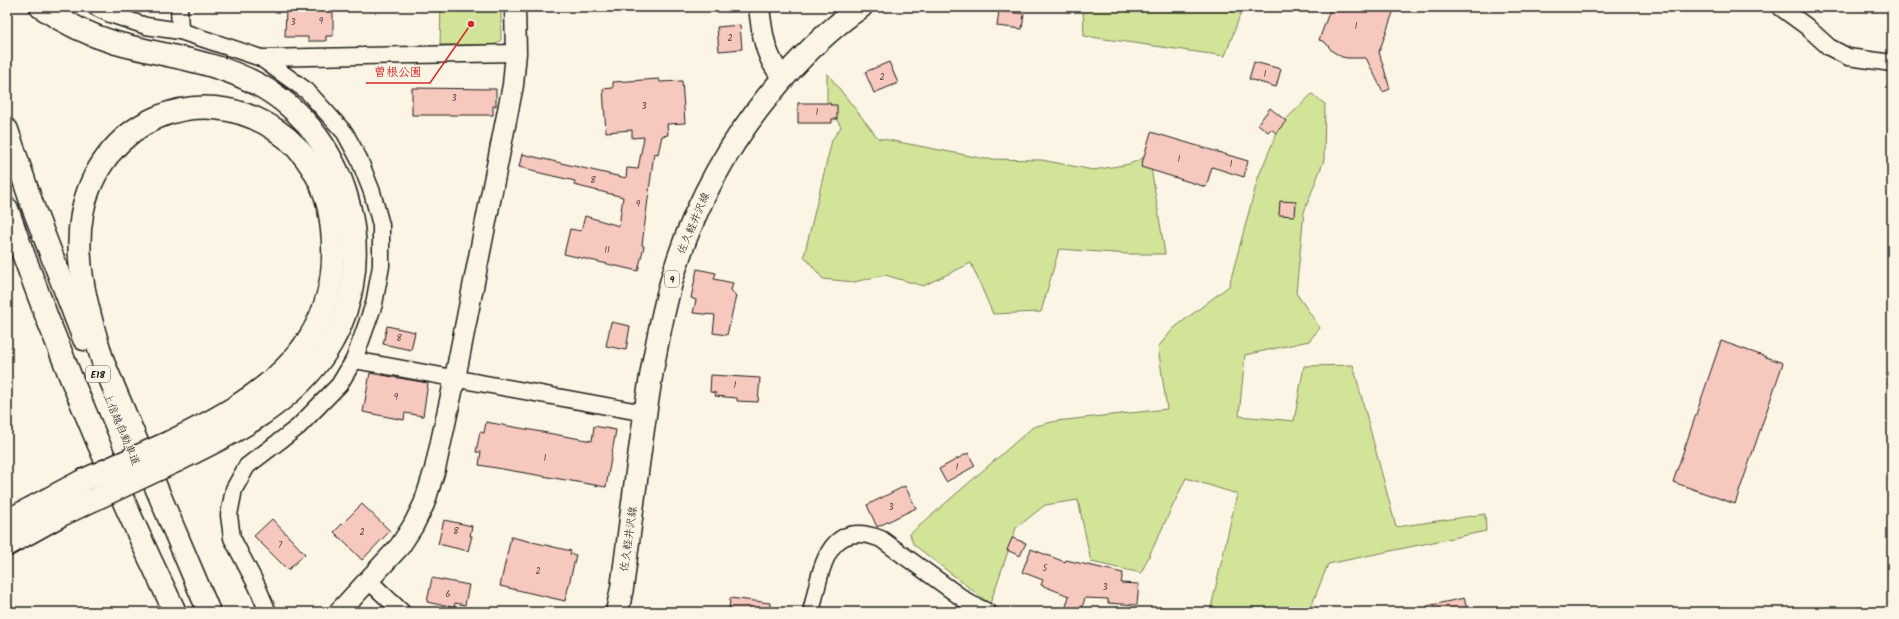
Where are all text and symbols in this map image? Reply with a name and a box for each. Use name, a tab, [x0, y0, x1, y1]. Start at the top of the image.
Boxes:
house number: 9	[319, 14, 324, 29]
house number: 3	[290, 15, 296, 30]
house number: 1	[1355, 19, 1358, 34]
house number: 2	[727, 31, 733, 46]
callout: 曽根公園	[366, 59, 430, 83]
text: 曽根公園	[374, 63, 422, 82]
house number: 1	[1264, 67, 1267, 82]
house number: 2	[879, 70, 885, 85]
house number: 3	[451, 91, 457, 106]
house number: 3	[641, 99, 647, 114]
house number: 1	[816, 105, 819, 120]
house number: 1	[1178, 152, 1181, 167]
house number: 1	[1230, 157, 1233, 172]
house number: 8	[590, 173, 596, 188]
street label: 佐久軽井沢線	[673, 189, 715, 257]
house number: 9	[636, 197, 641, 212]
house number: 11	[604, 243, 610, 258]
road number: 9	[665, 271, 679, 287]
house number: 8	[396, 331, 402, 346]
road number: E18	[86, 366, 110, 382]
house number: 1	[734, 378, 737, 393]
street label: 上信越自動車道	[98, 390, 144, 468]
house number: 9	[394, 390, 399, 405]
house number: 1	[544, 451, 547, 466]
house number: 1	[956, 460, 959, 475]
house number: 3	[888, 500, 894, 515]
street label: 佐久軽井沢線	[615, 505, 642, 573]
house number: 8	[453, 524, 459, 539]
house number: 2	[359, 525, 365, 540]
house number: 7	[278, 538, 283, 553]
house number: 5	[1043, 561, 1049, 576]
house number: 2	[535, 564, 541, 579]
house number: 3	[1102, 580, 1108, 595]
house number: 6	[445, 587, 451, 602]

